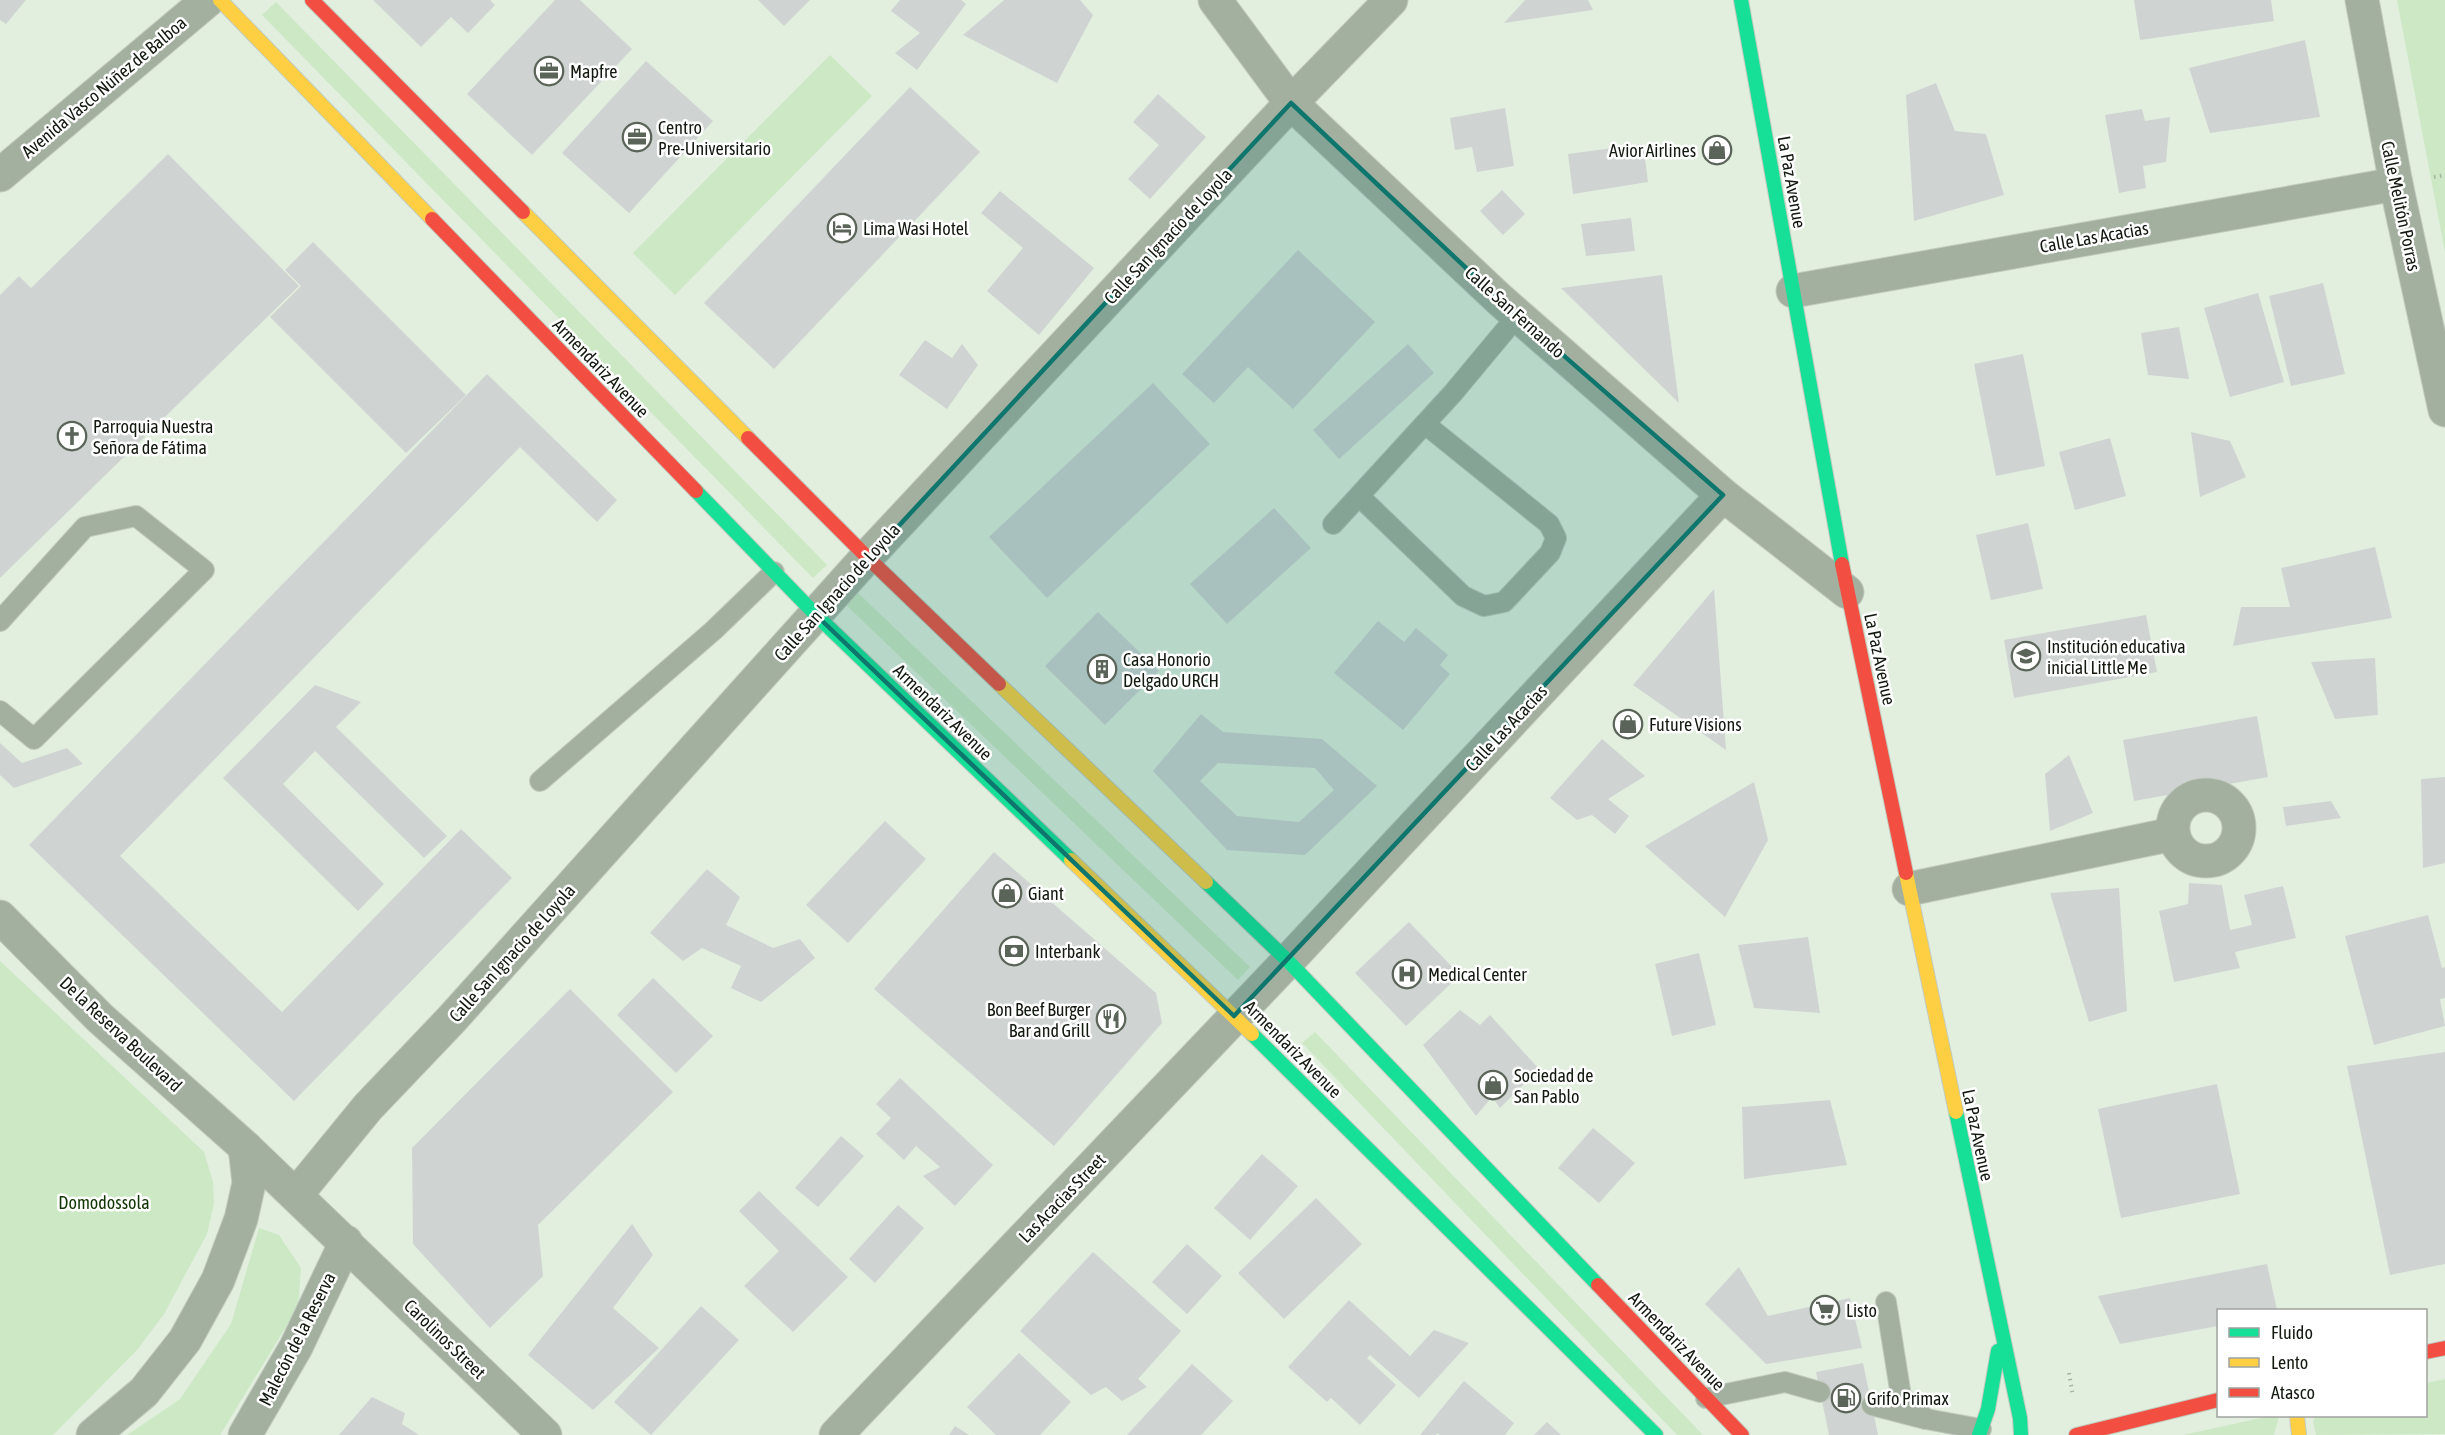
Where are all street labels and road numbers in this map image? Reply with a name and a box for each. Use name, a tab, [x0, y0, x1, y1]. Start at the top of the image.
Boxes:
street label: Avenida Vasco Núñez de Balboa	[17, 12, 191, 162]
street label: La Paz Avenue	[1774, 134, 1810, 230]
street label: Calle Melitón Porras	[2377, 139, 2425, 273]
street label: Calle San Ignacio de Loyola	[1100, 164, 1236, 308]
street label: Calle Las Acacias	[2038, 217, 2150, 257]
street label: Calle San Fernando	[1461, 262, 1569, 362]
street label: Armendariz Avenue	[549, 314, 653, 422]
street label: Calle San Ignacio de Loyola	[770, 519, 904, 665]
street label: La Paz Avenue	[1860, 611, 1900, 707]
street label: Armendariz Avenue	[889, 660, 997, 764]
street label: Calle Las Acacias	[1461, 681, 1551, 775]
street label: Calle San Ignacio de Loyola	[445, 880, 579, 1026]
street label: De la Reserva Boulevard	[56, 972, 186, 1096]
street label: Armendariz Avenue	[1240, 996, 1346, 1102]
street label: La Paz Avenue	[1958, 1087, 1998, 1183]
street label: Las Acacias Street	[1014, 1149, 1110, 1247]
street label: Malecón de la Reserva	[254, 1269, 340, 1409]
street label: Armendariz Avenue	[1625, 1287, 1729, 1395]
street label: Carolinos Street	[400, 1295, 490, 1383]

